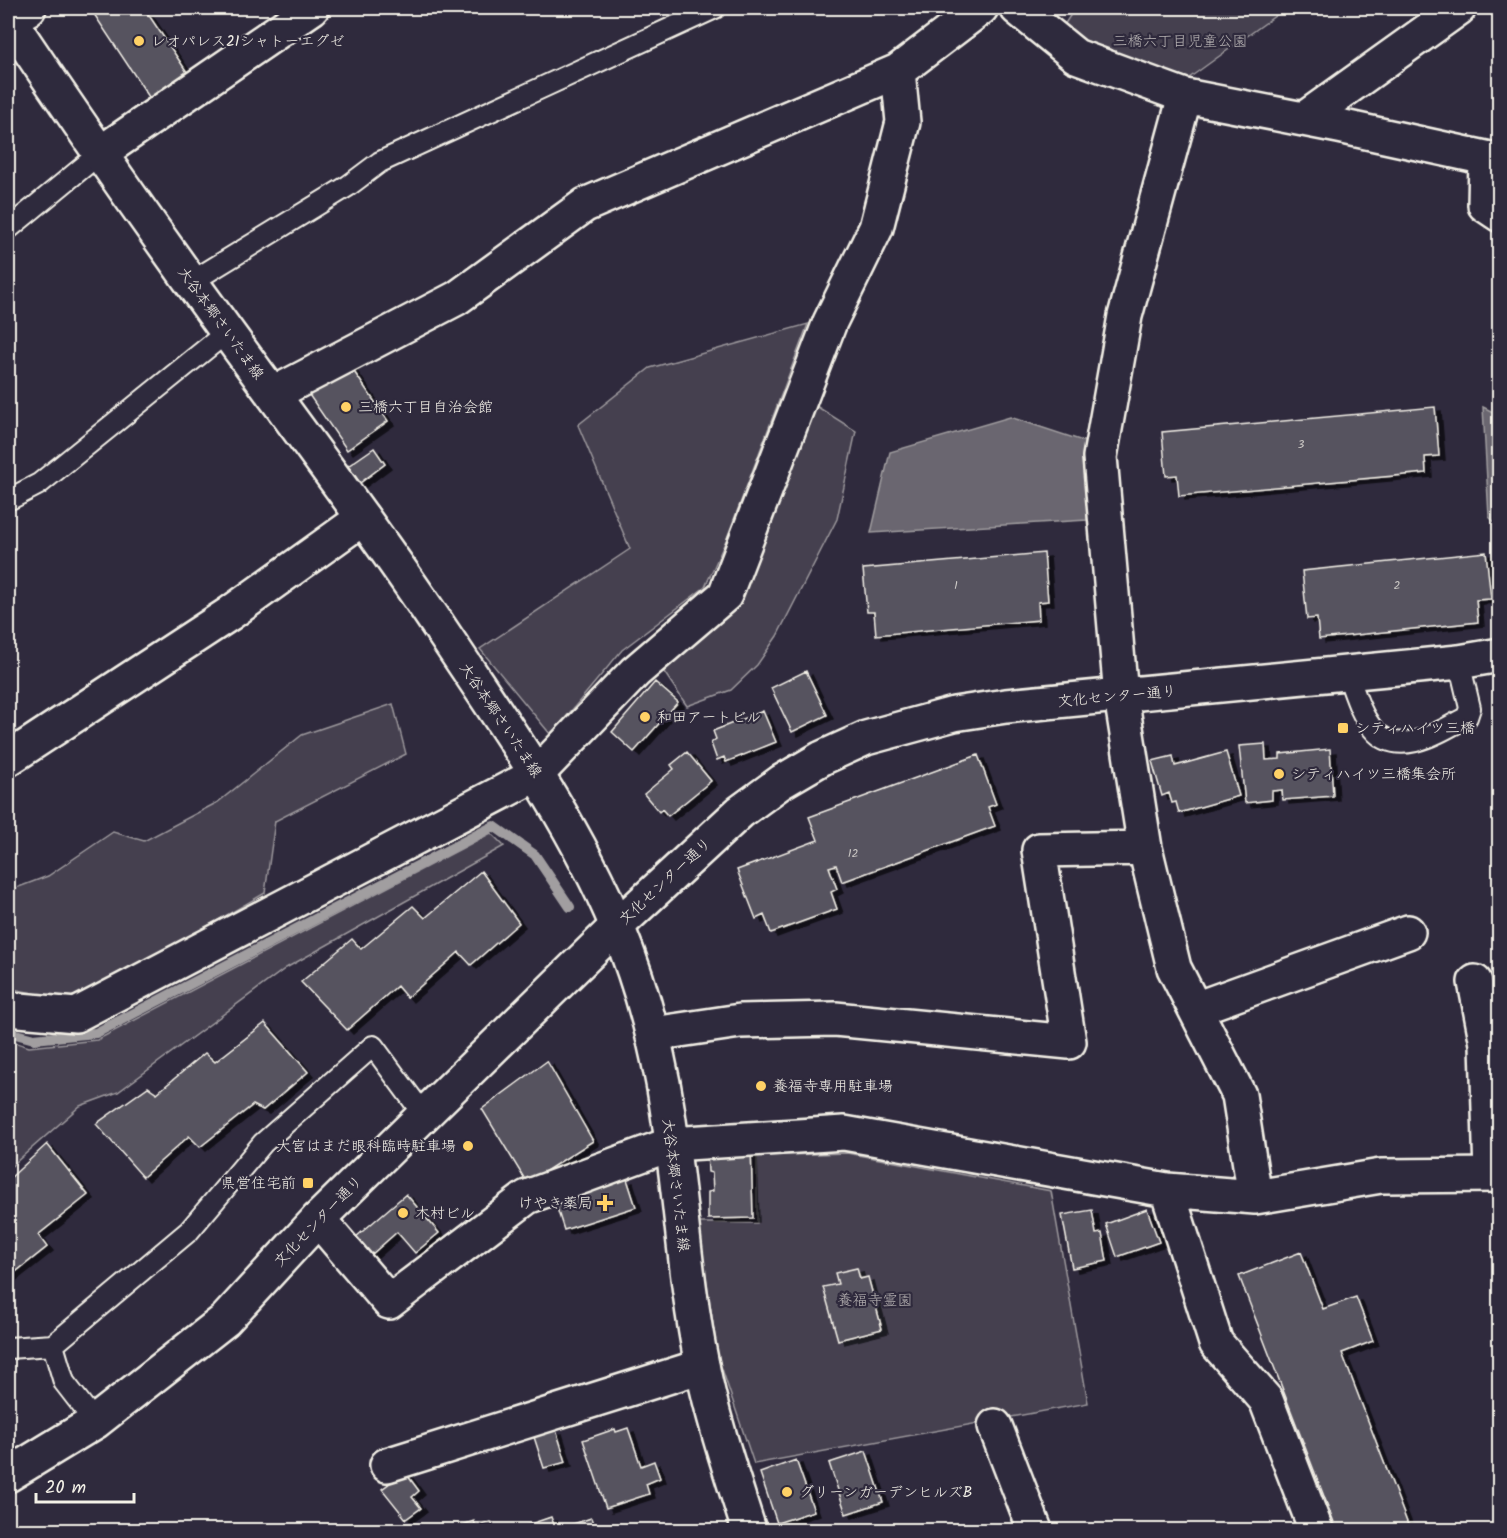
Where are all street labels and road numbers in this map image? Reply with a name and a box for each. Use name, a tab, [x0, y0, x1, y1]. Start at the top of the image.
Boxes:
street label: 大谷本郷さいたま線	[171, 262, 269, 385]
street label: 大谷本郷さいたま線	[453, 658, 548, 783]
street label: 文化センター通り	[1057, 680, 1178, 714]
street label: 文化センター通り	[614, 832, 718, 931]
street label: 大谷本郷さいたま線	[655, 1117, 695, 1253]
street label: 文化センター通り	[269, 1170, 369, 1273]

